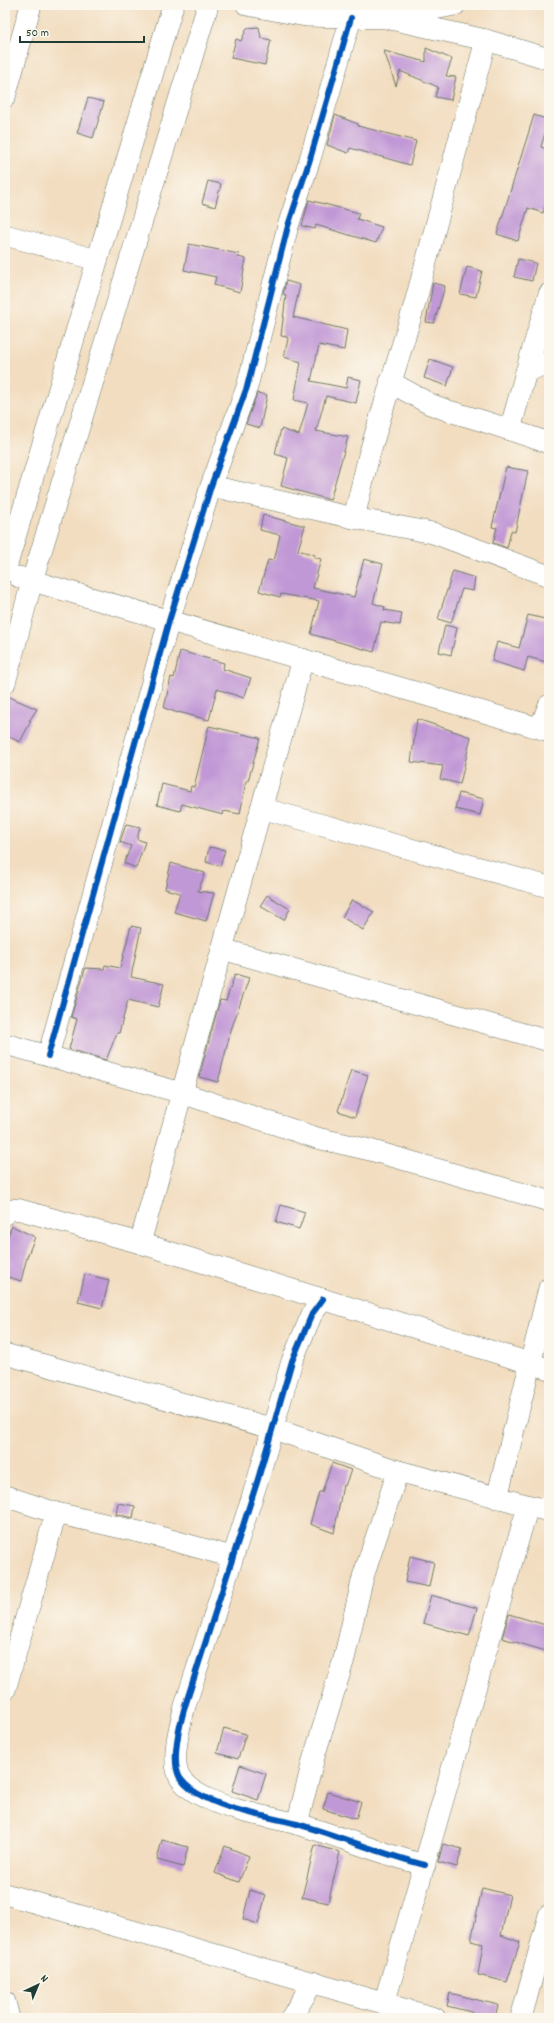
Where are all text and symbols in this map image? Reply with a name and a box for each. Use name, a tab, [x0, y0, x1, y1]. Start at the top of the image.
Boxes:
scale bar	[20, 18, 144, 44]
text: 50 m	[26, 25, 49, 42]
north arrow	[18, 1965, 58, 2005]
text: N	[36, 1972, 51, 1987]

